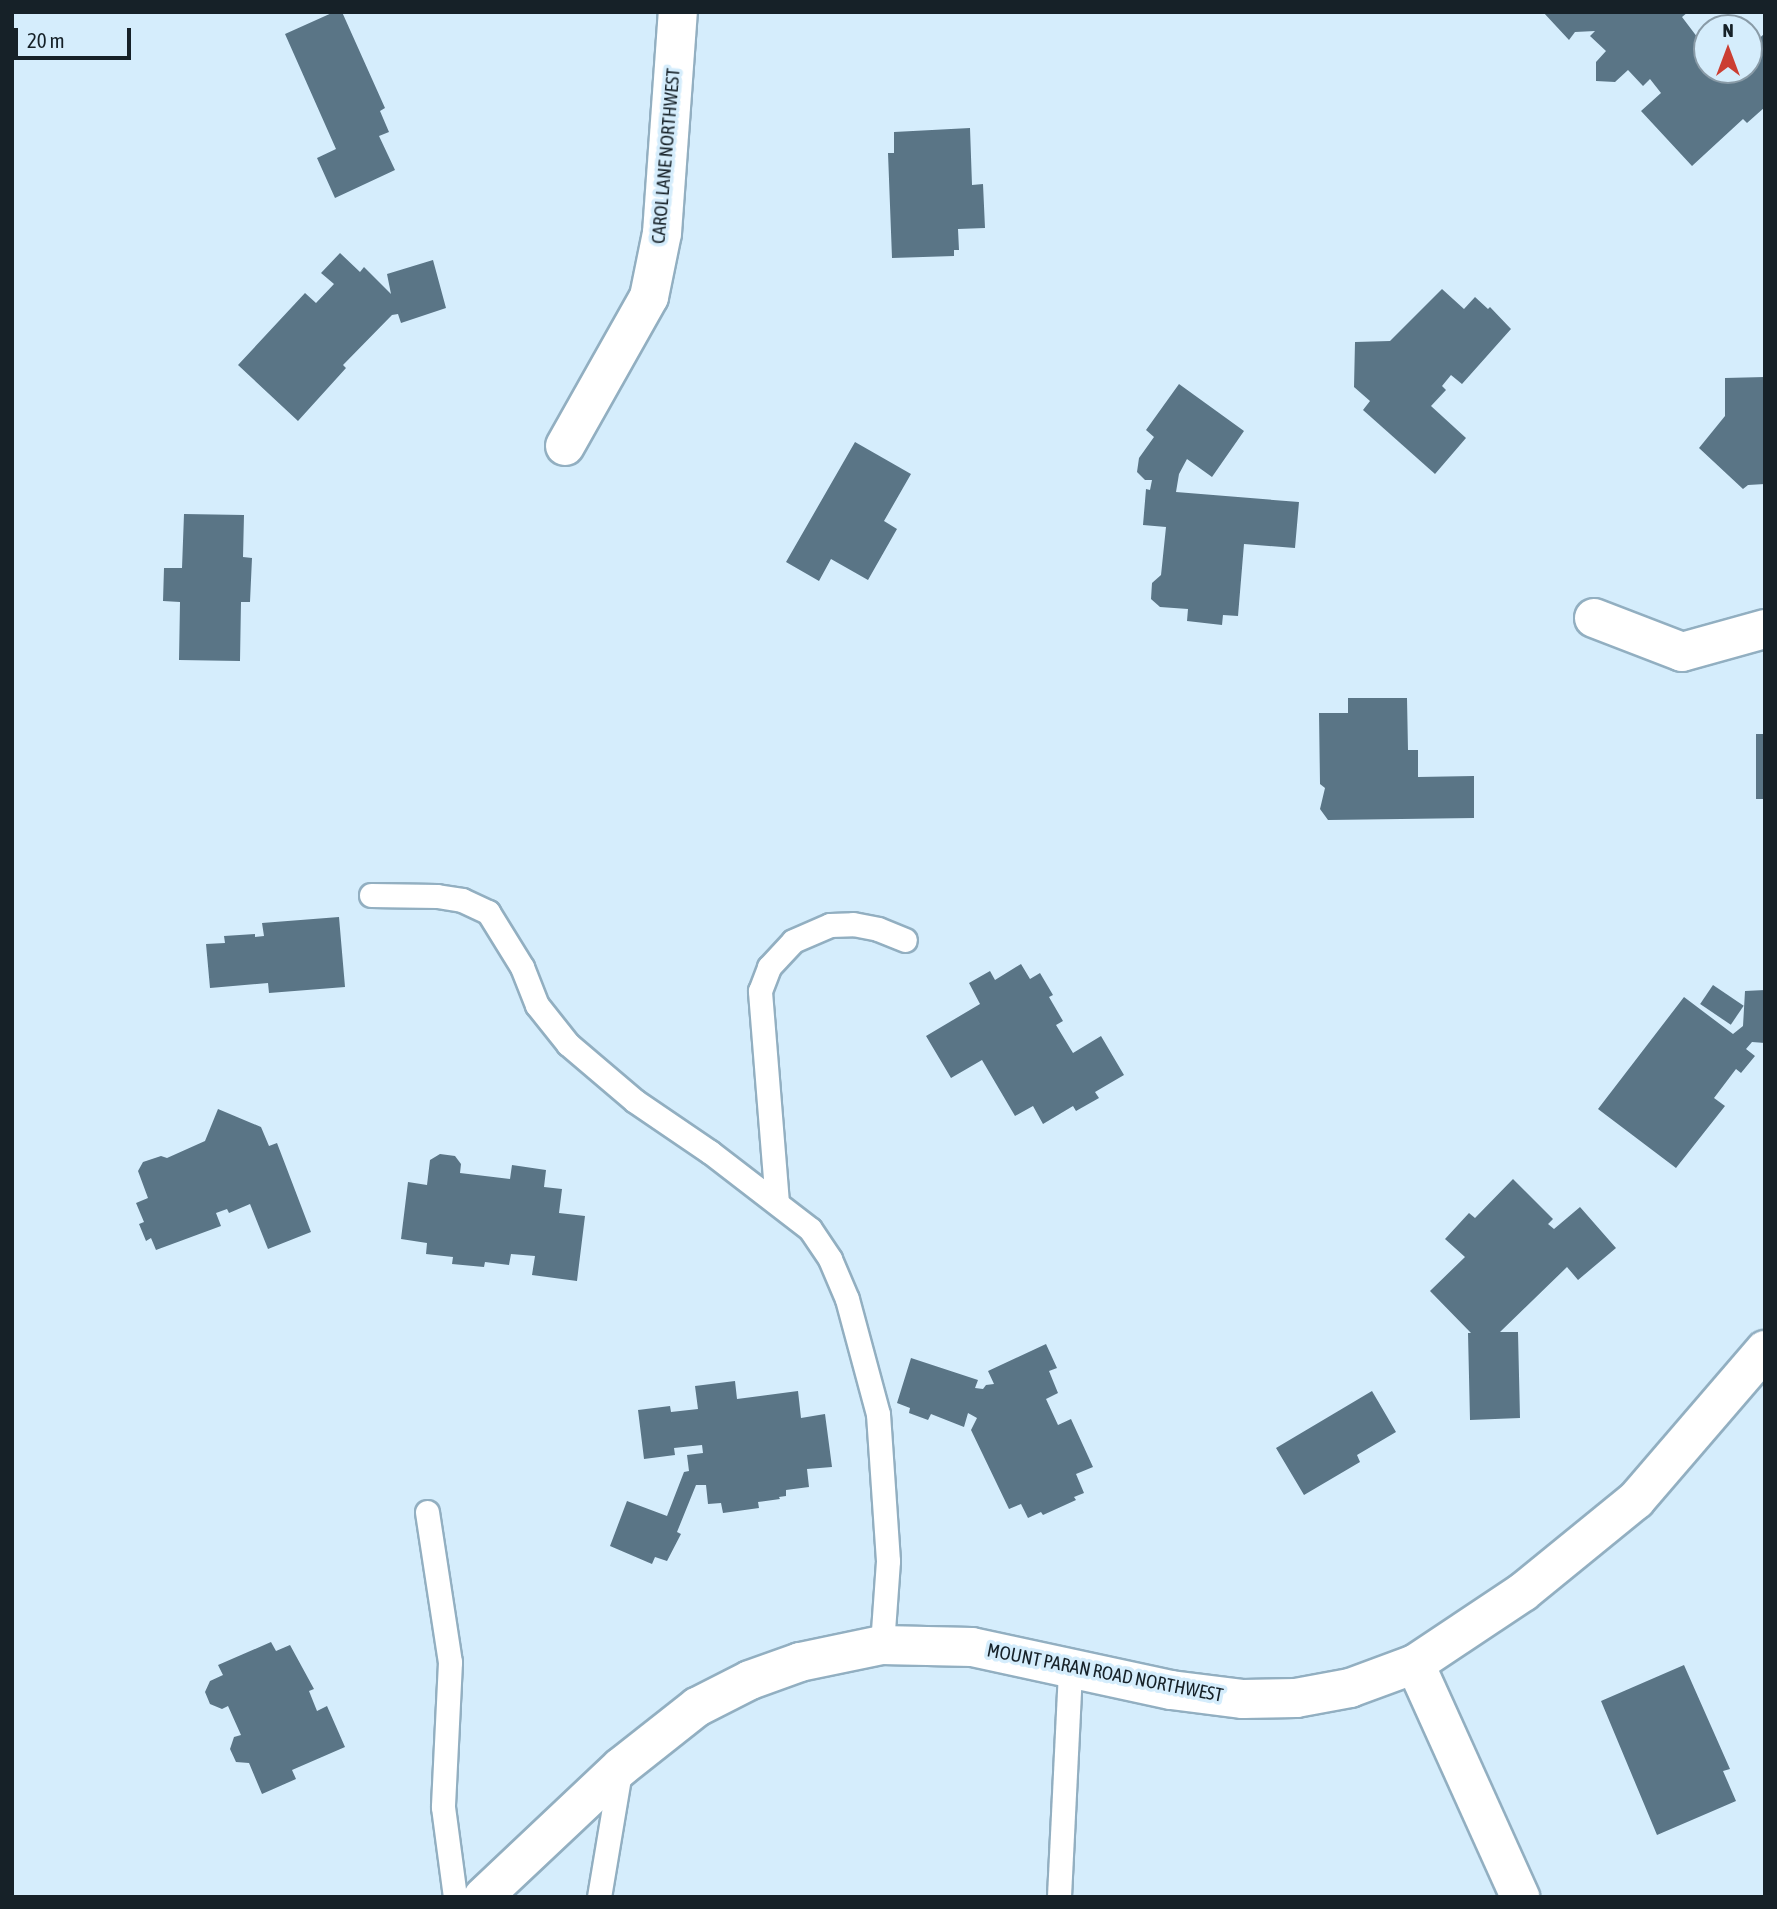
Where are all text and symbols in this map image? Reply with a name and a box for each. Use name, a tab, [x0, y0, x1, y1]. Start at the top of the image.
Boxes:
scale bar	[18, 14, 135, 58]
north arrow	[1693, 14, 1763, 84]
text: N	[1722, 19, 1734, 41]
text: 20 m	[27, 28, 65, 52]
street label: CAROL LANE NORTHWEST	[647, 67, 685, 245]
street label: MOUNT PARAN ROAD NORTHWEST	[985, 1639, 1225, 1707]

